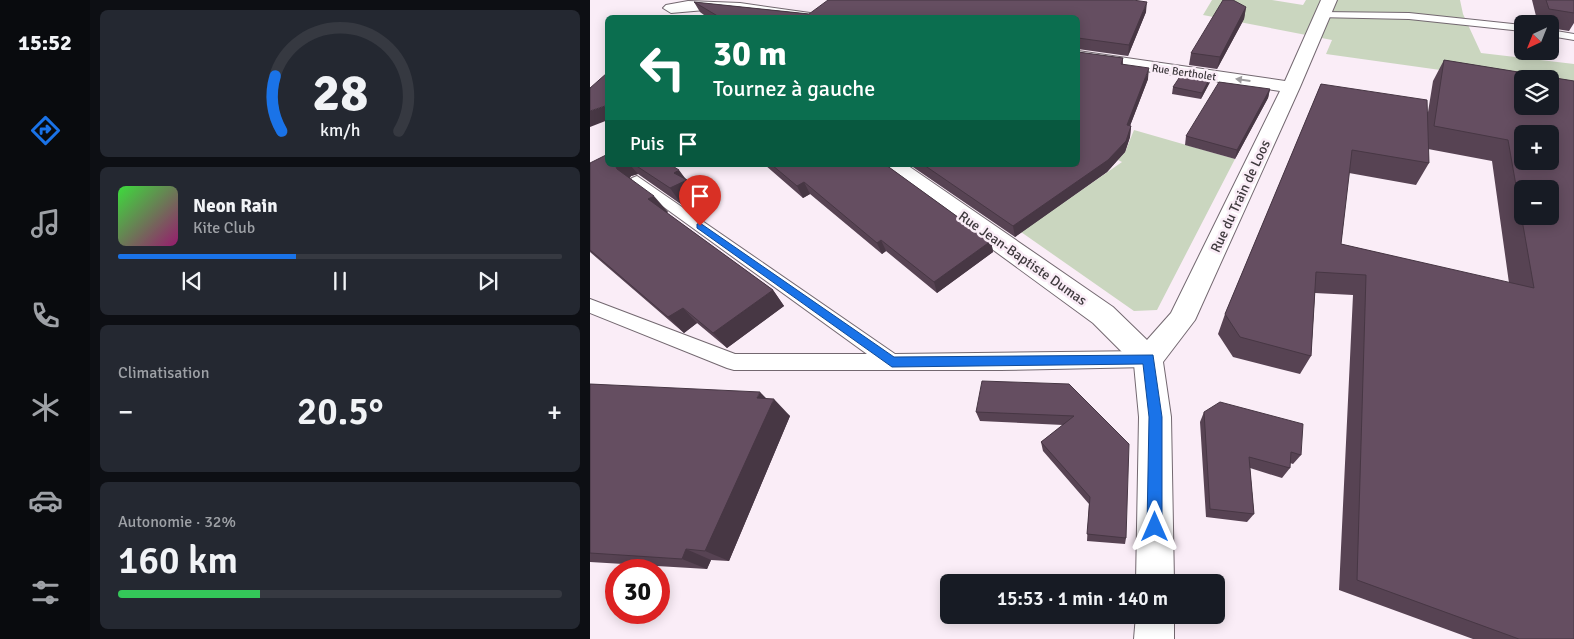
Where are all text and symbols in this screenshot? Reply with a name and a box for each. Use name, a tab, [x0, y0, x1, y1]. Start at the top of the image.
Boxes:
north arrow	[1514, 15, 1559, 60]
map controls	[1514, 15, 1559, 225]
text: 15:52	[18, 29, 72, 56]
text: 30 m	[713, 32, 787, 75]
icon: left	[630, 35, 695, 100]
text: 28	[312, 61, 368, 125]
street label: Rue Bertholet	[1151, 62, 1217, 83]
button: layers	[1514, 70, 1559, 115]
text: Tournez à gauche	[713, 75, 875, 102]
one-way arrow	[1235, 76, 1251, 84]
icon: directions	[28, 113, 63, 148]
text: km/h	[320, 119, 360, 141]
button: +	[1514, 125, 1559, 170]
icon: arrive	[674, 130, 702, 158]
text: Puis	[630, 132, 664, 156]
street label: Rue du Train de Loos	[1207, 137, 1274, 255]
pin	[679, 175, 721, 226]
button: −	[1514, 180, 1559, 225]
icon: arrive	[686, 182, 714, 210]
text: Neon Rain	[193, 194, 278, 218]
icon: music	[28, 206, 63, 241]
street label: Rue Jean-Baptiste Dumas	[955, 208, 1090, 309]
text: Kite Club	[193, 218, 255, 238]
icon: previous	[178, 267, 206, 295]
icon: pause	[326, 267, 354, 295]
icon: next	[474, 267, 502, 295]
icon: phone	[28, 298, 63, 333]
text: Climatisation	[118, 363, 209, 383]
text: 20.5°	[297, 388, 383, 435]
icon: climate	[28, 390, 63, 425]
text: −	[118, 395, 133, 429]
text: +	[547, 395, 562, 429]
icon: car	[28, 483, 63, 518]
position arrow	[1128, 500, 1180, 552]
text: Autonomie · 32%	[118, 512, 236, 532]
text: 160 km	[118, 537, 238, 584]
speed limit sign: 30	[605, 559, 670, 624]
icon: filters	[28, 575, 63, 610]
text: 15:53 · 1 min · 140 m	[997, 587, 1168, 611]

